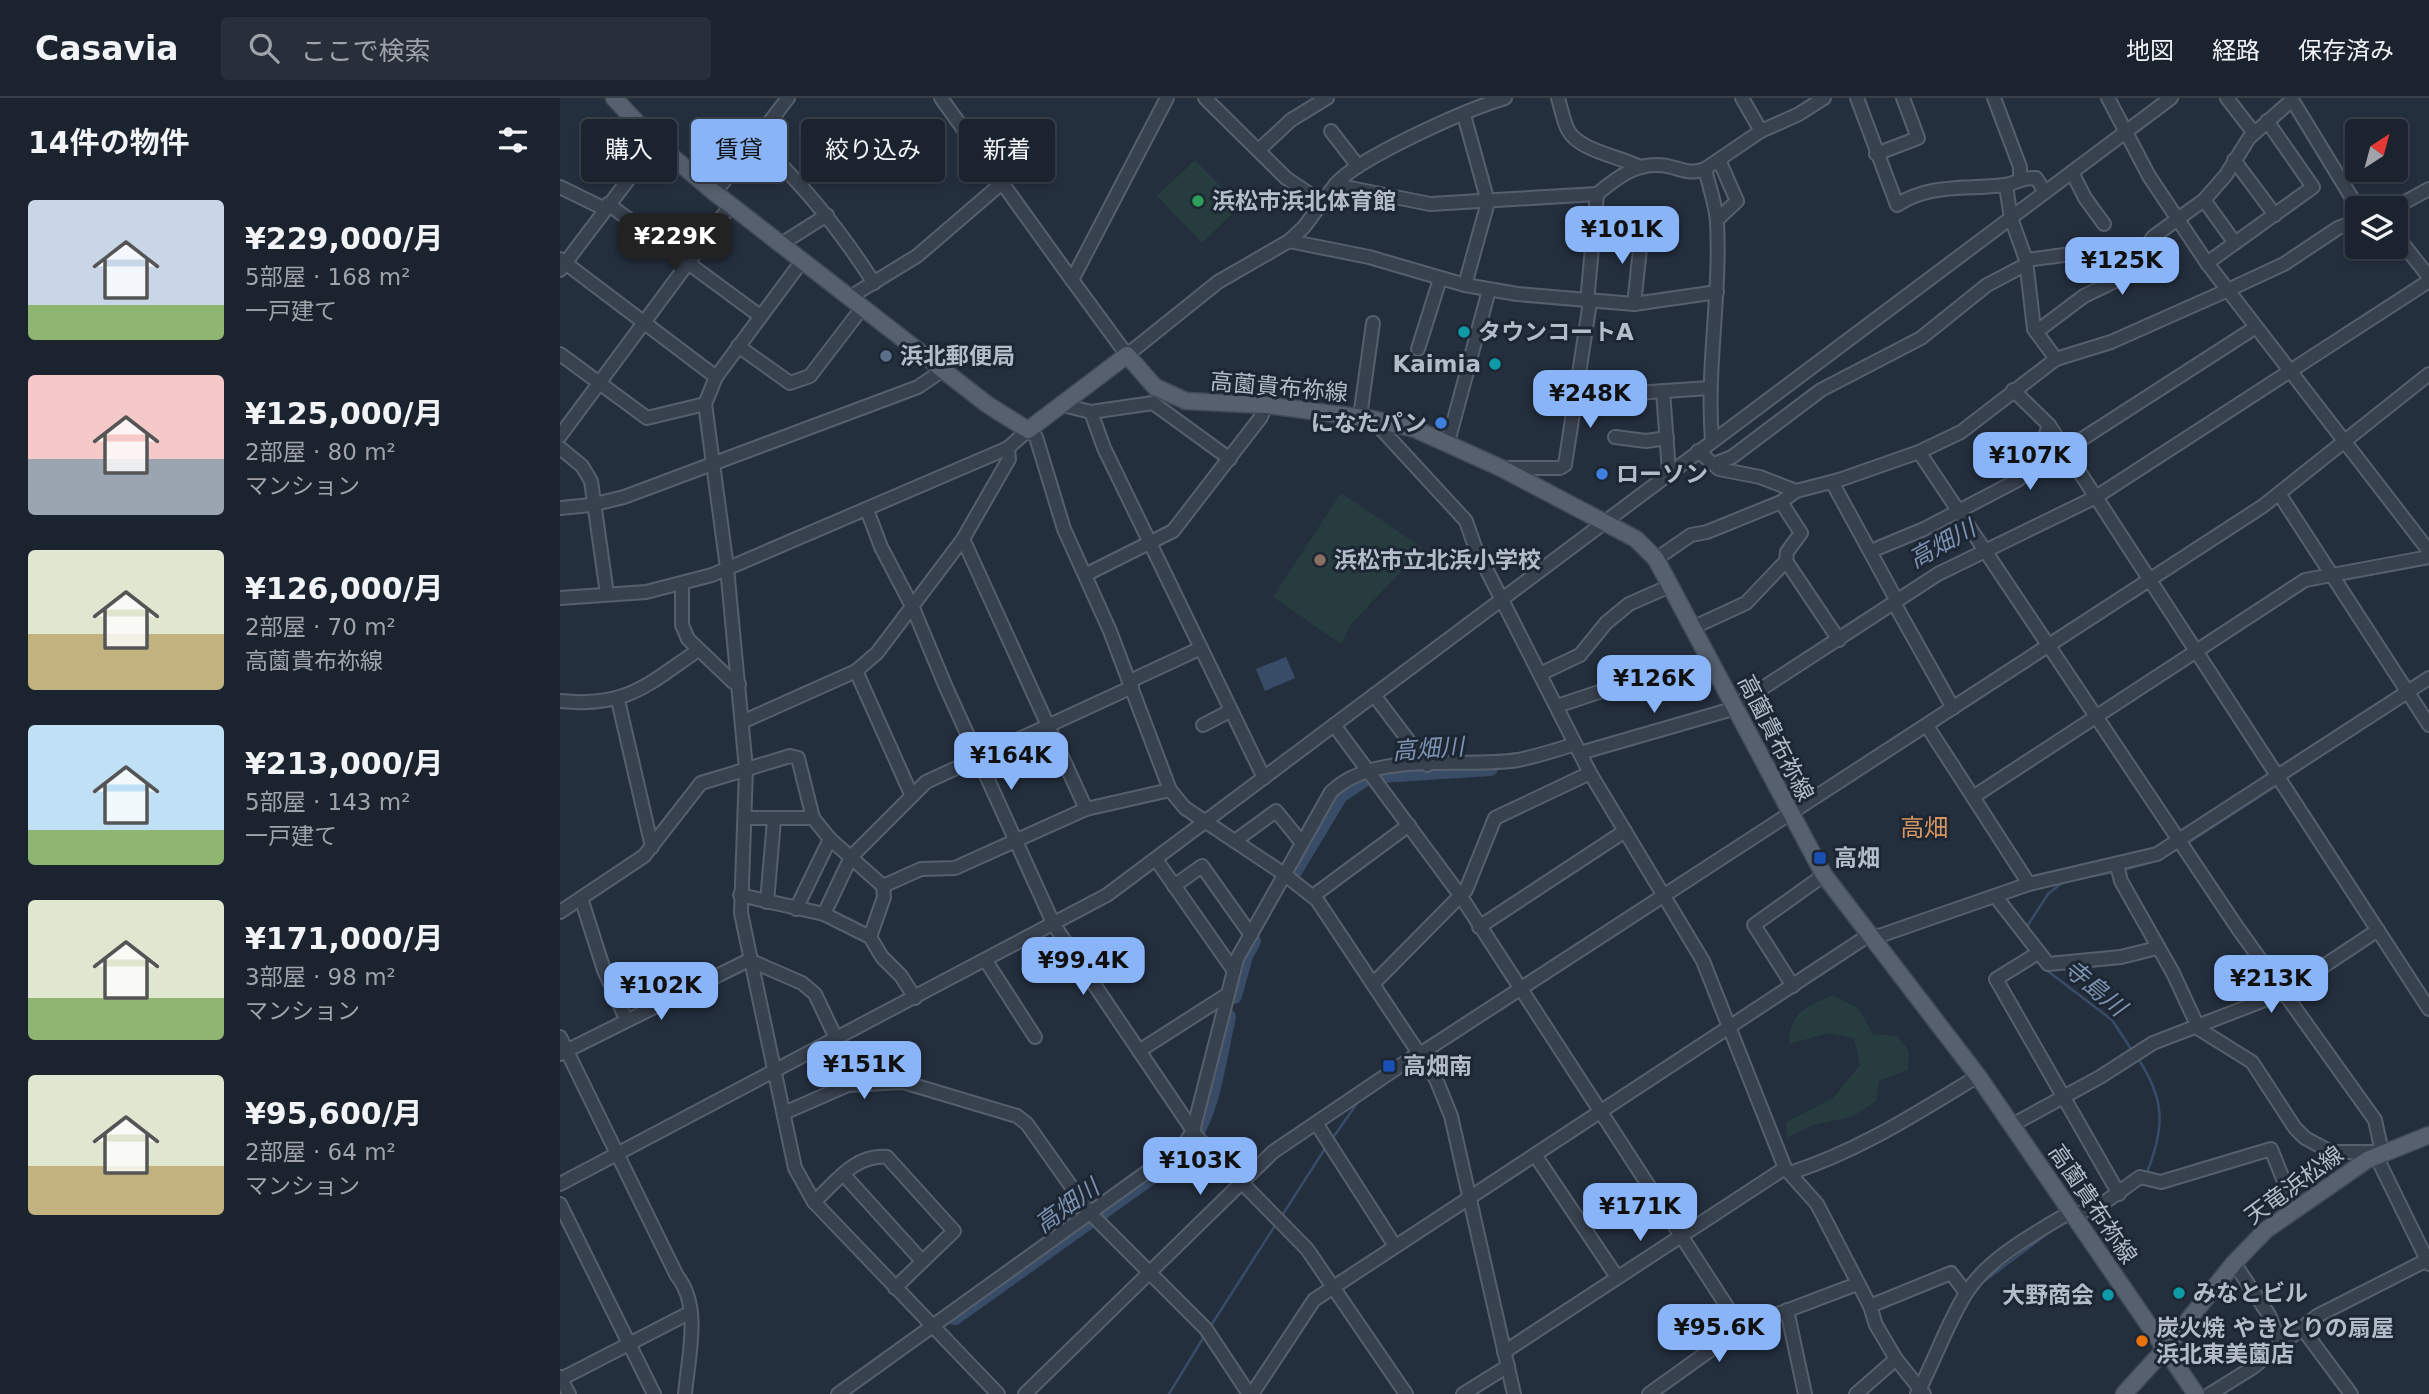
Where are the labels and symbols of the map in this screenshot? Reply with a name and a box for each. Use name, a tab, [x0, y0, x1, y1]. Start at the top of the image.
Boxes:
north arrow	[2345, 119, 2408, 182]
place label: 浜松市浜北体育館	[1212, 188, 1396, 214]
marker: 浜松市浜北体育館	[1190, 193, 1206, 209]
pin: ¥101K	[1573, 206, 1671, 266]
pin: ¥229K	[626, 214, 724, 273]
pin: ¥125K	[2073, 238, 2171, 297]
place label: タウンコートA	[1478, 319, 1634, 345]
marker: タウンコートA	[1456, 324, 1472, 340]
place label: 浜北郵便局	[900, 343, 1015, 369]
marker: 浜北郵便局	[878, 348, 894, 364]
place label: Kaimia	[1392, 351, 1481, 377]
marker: Kaimia	[1487, 356, 1503, 372]
street label: 高薗貴布祢線	[1209, 368, 1349, 406]
pin: ¥248K	[1541, 370, 1639, 430]
place label: になたパン	[1311, 410, 1427, 436]
marker: になたパン	[1433, 415, 1449, 431]
pin: ¥107K	[1981, 432, 2079, 492]
place label: ローソン	[1616, 461, 1708, 487]
marker: ローソン	[1594, 466, 1610, 482]
water label: 高畑川	[1904, 513, 1983, 574]
place label: 浜松市立北浜小学校	[1334, 547, 1541, 573]
marker: 浜松市立北浜小学校	[1312, 552, 1328, 568]
pin: ¥126K	[1605, 656, 1703, 715]
street label: 高薗貴布祢線	[1733, 671, 1819, 805]
pin: ¥164K	[962, 732, 1060, 792]
water label: 高畑川	[1391, 732, 1468, 765]
district label: 高畑	[1900, 814, 1948, 842]
place label: 高畑	[1834, 845, 1880, 871]
marker: 高畑	[1812, 850, 1828, 866]
pin: ¥99.4K	[1026, 937, 1140, 997]
water label: 寺島川	[2058, 954, 2134, 1024]
pin: ¥213K	[2222, 956, 2320, 1015]
pin: ¥102K	[612, 962, 710, 1022]
pin: ¥151K	[815, 1042, 913, 1101]
place label: 高畑南	[1403, 1053, 1472, 1079]
marker: 高畑南	[1381, 1058, 1397, 1074]
pin: ¥103K	[1151, 1138, 1249, 1197]
street label: 高薗貴布祢線	[2044, 1140, 2142, 1268]
street label: 天竜浜松線	[2240, 1141, 2348, 1229]
water label: 高畑川	[1030, 1172, 1107, 1238]
pin: ¥171K	[1591, 1184, 1689, 1243]
place label: みなとビル	[2193, 1280, 2308, 1306]
place label: 大野商会	[2002, 1282, 2094, 1308]
marker: みなとビル	[2171, 1285, 2187, 1301]
marker: 大野商会	[2100, 1287, 2116, 1303]
pin: ¥95.6K	[1662, 1304, 1776, 1364]
place label: 炭火焼 やきとりの扇屋 浜北東美薗店	[2156, 1315, 2394, 1367]
marker: 炭火焼 やきとりの扇屋 浜北東美薗店	[2134, 1333, 2150, 1349]

